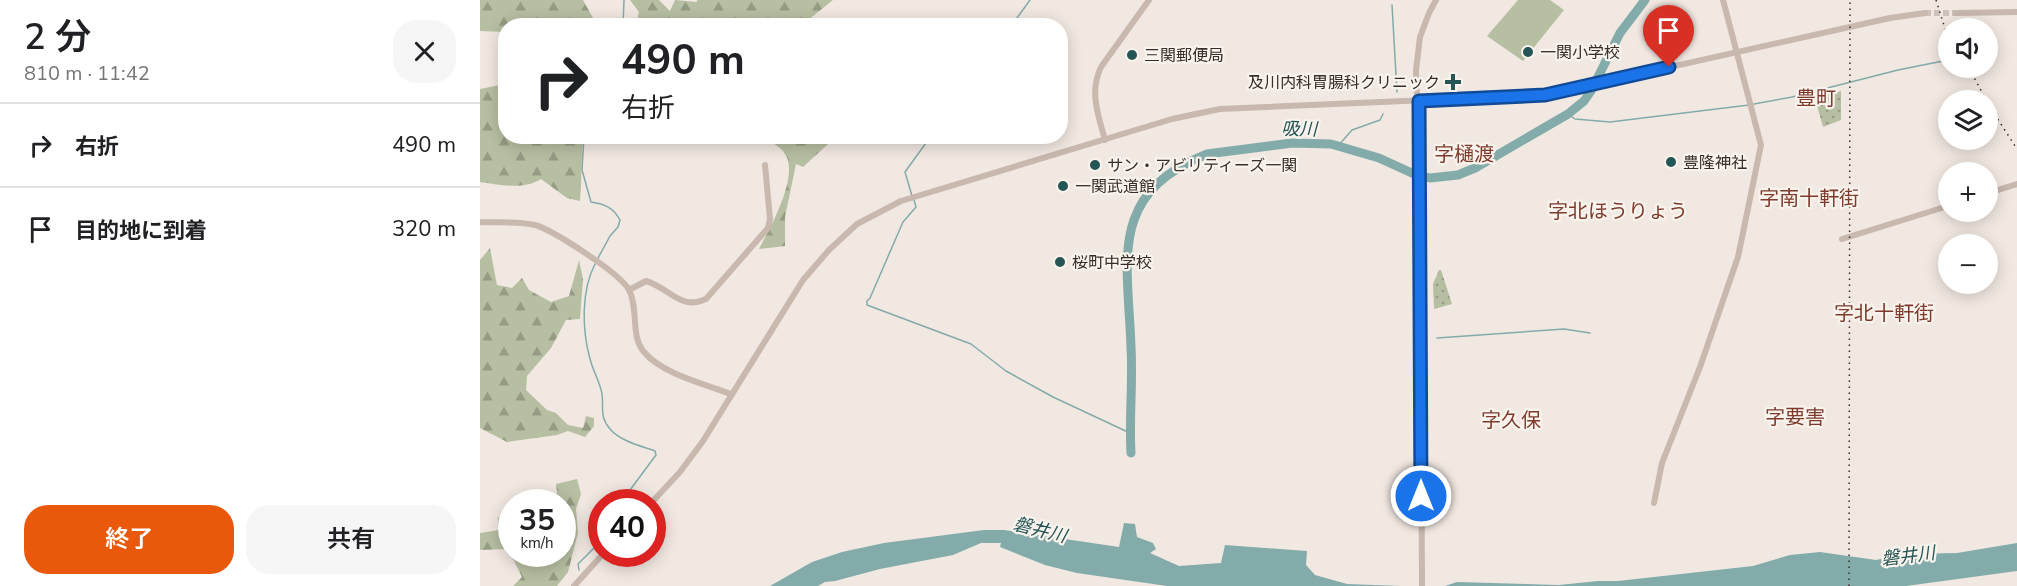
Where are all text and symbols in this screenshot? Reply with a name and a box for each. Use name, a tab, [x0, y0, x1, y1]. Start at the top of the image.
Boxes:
pin	[1643, 5, 1694, 67]
text: 2 分	[24, 13, 91, 62]
icon: arrive	[1652, 14, 1685, 47]
map controls	[1938, 18, 1998, 294]
button: sound	[1938, 18, 1998, 78]
button: close	[393, 20, 456, 83]
text: 490 m	[621, 32, 745, 89]
icon: right	[522, 42, 600, 120]
place label: 一関小学校	[1540, 42, 1620, 64]
place label: 三関郵便局	[1144, 45, 1224, 67]
marker: 一関小学校	[1521, 45, 1535, 59]
marker: 三関郵便局	[1125, 48, 1139, 62]
text: 810 m · 11:42	[24, 60, 150, 87]
place label: 及川内科胃腸科クリニック	[1248, 72, 1440, 94]
marker: 及川内科胃腸科クリニック	[1444, 73, 1462, 91]
district label: 豊町	[1796, 85, 1836, 112]
text: 右折	[621, 90, 675, 127]
button: layers	[1938, 90, 1998, 150]
water label: 吸川	[1281, 117, 1319, 141]
icon: right	[24, 129, 57, 162]
text: 490 m	[392, 130, 456, 160]
text: 右折	[75, 132, 119, 162]
district label: 字樋渡	[1434, 141, 1494, 168]
place label: 豊隆神社	[1683, 152, 1747, 174]
place label: サン・アビリティーズ一関	[1107, 155, 1297, 177]
marker: 豊隆神社	[1664, 155, 1678, 169]
marker: サン・アビリティーズ一関	[1088, 158, 1102, 172]
button: +	[1938, 162, 1998, 222]
place label: 一関武道館	[1075, 176, 1155, 198]
marker: 一関武道館	[1056, 179, 1070, 193]
district label: 字南十軒街	[1759, 185, 1859, 212]
district label: 字北ほうりょう	[1548, 198, 1688, 225]
icon: arrive	[24, 213, 57, 246]
text: 320 m	[392, 214, 456, 244]
text: 目的地に到着	[75, 216, 207, 246]
button: −	[1938, 234, 1998, 294]
place label: 桜町中学校	[1072, 252, 1152, 274]
marker: 桜町中学校	[1053, 255, 1067, 269]
district label: 字北十軒街	[1834, 300, 1934, 327]
district label: 字要害	[1765, 404, 1825, 431]
district label: 字久保	[1481, 407, 1541, 434]
position arrow	[1389, 464, 1453, 528]
speed limit sign: 40	[588, 489, 666, 567]
text: 35	[519, 500, 555, 541]
button: 終了	[24, 505, 234, 574]
button: 共有	[246, 505, 456, 574]
water label: 磐井川	[1011, 512, 1071, 549]
text: km/h	[520, 533, 554, 553]
water label: 磐井川	[1880, 541, 1938, 571]

